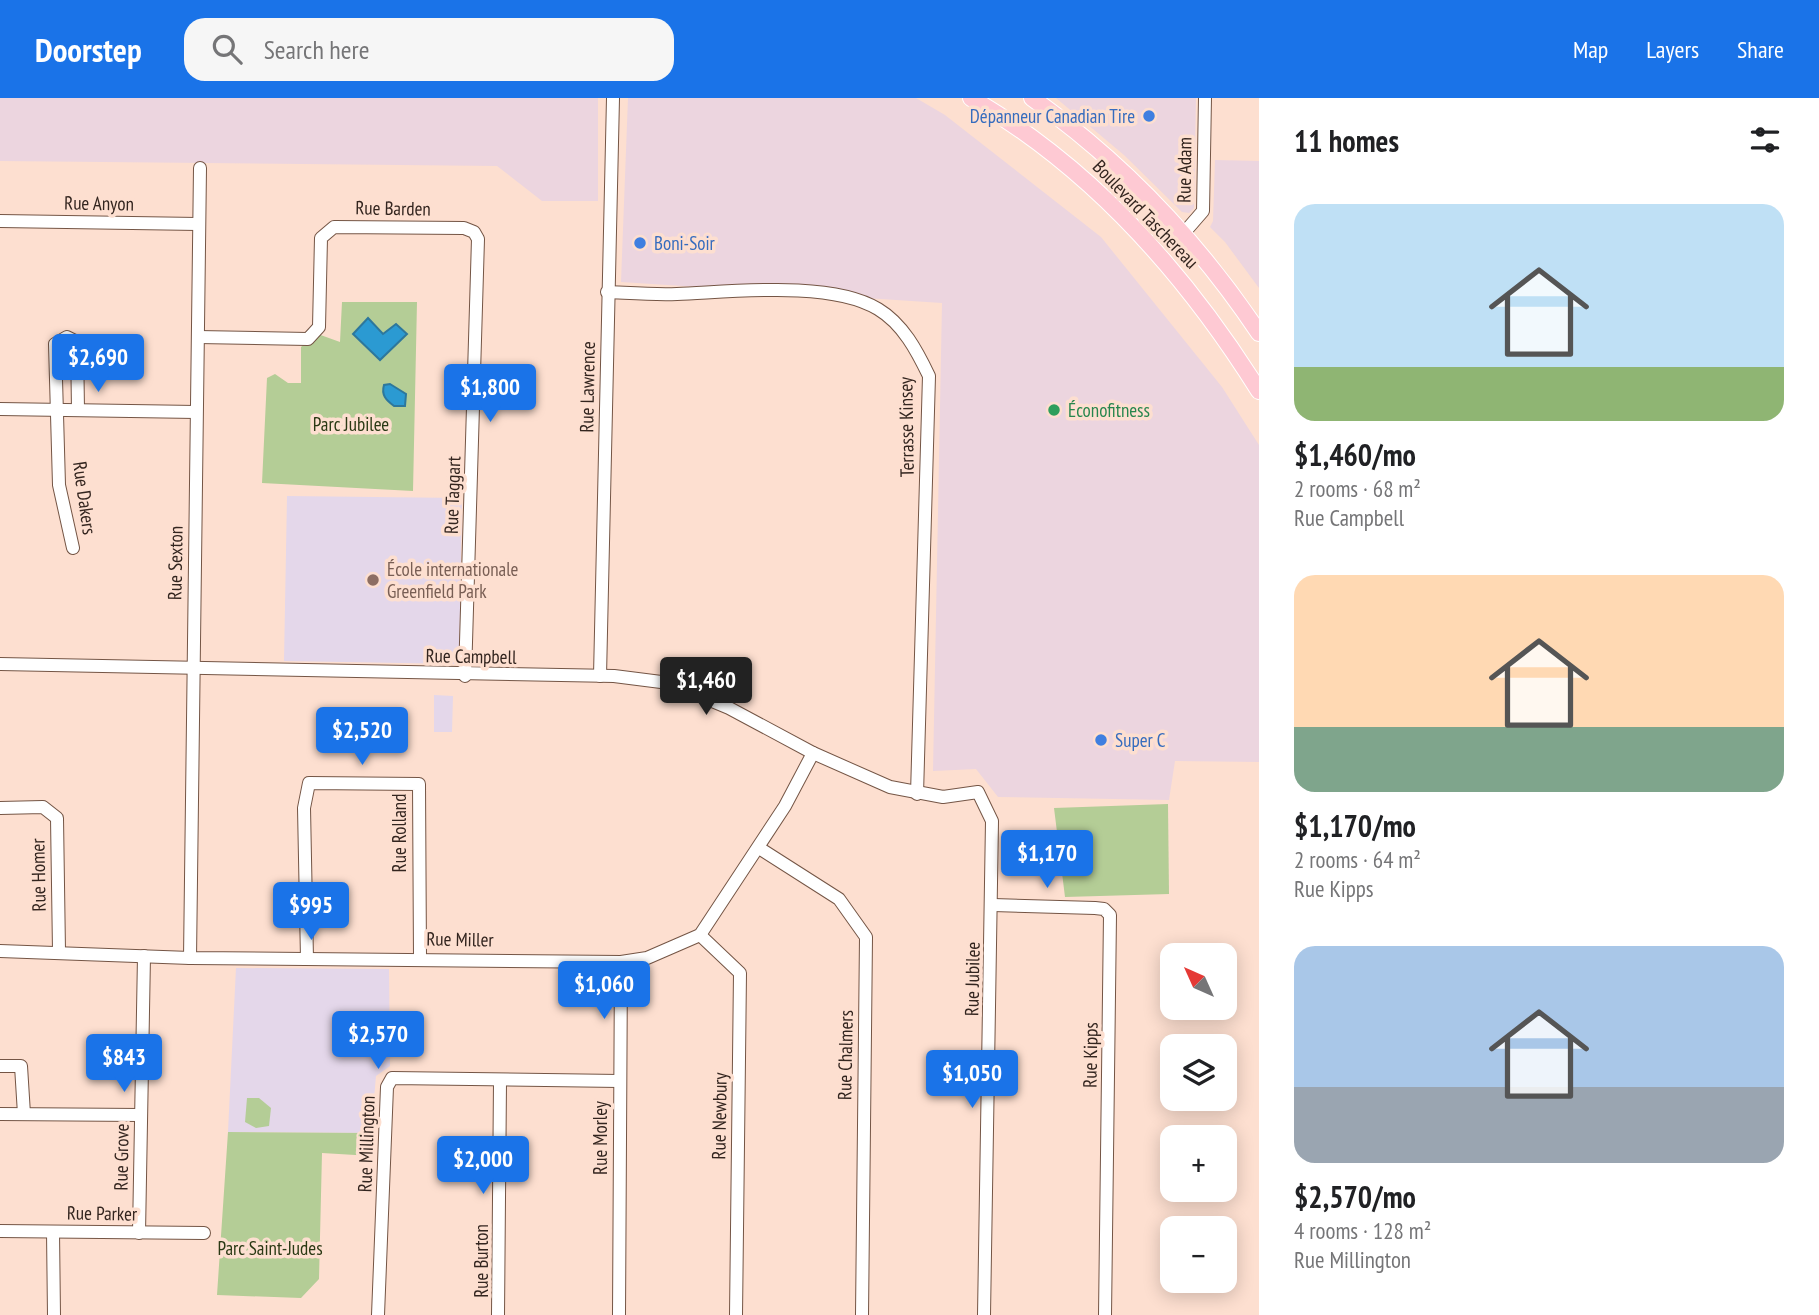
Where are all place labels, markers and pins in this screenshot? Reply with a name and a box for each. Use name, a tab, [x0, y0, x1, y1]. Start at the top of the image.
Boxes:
place label: Dépanneur Canadian Tire	[970, 104, 1135, 128]
marker: Dépanneur Canadian Tire	[1141, 108, 1157, 124]
place label: Boni-Soir	[654, 231, 716, 255]
marker: Boni-Soir	[632, 235, 648, 251]
pin: $2,690	[41, 334, 155, 394]
pin: $1,800	[433, 364, 547, 424]
place label: Éconofitness	[1068, 398, 1150, 422]
marker: Éconofitness	[1046, 402, 1062, 418]
place label: École internationale Greenfield Park	[387, 557, 519, 603]
marker: École internationale Greenfield Park	[365, 572, 381, 588]
pin: $1,460	[649, 658, 763, 717]
pin: $2,520	[305, 708, 419, 767]
place label: Super C	[1115, 728, 1166, 752]
marker: Super C	[1093, 732, 1109, 748]
pin: $1,170	[990, 830, 1104, 890]
pin: $995	[270, 882, 352, 942]
pin: $1,060	[547, 962, 661, 1021]
pin: $2,570	[321, 1012, 435, 1071]
pin: $843	[83, 1034, 165, 1094]
pin: $1,050	[915, 1051, 1029, 1110]
pin: $2,000	[426, 1136, 540, 1196]

